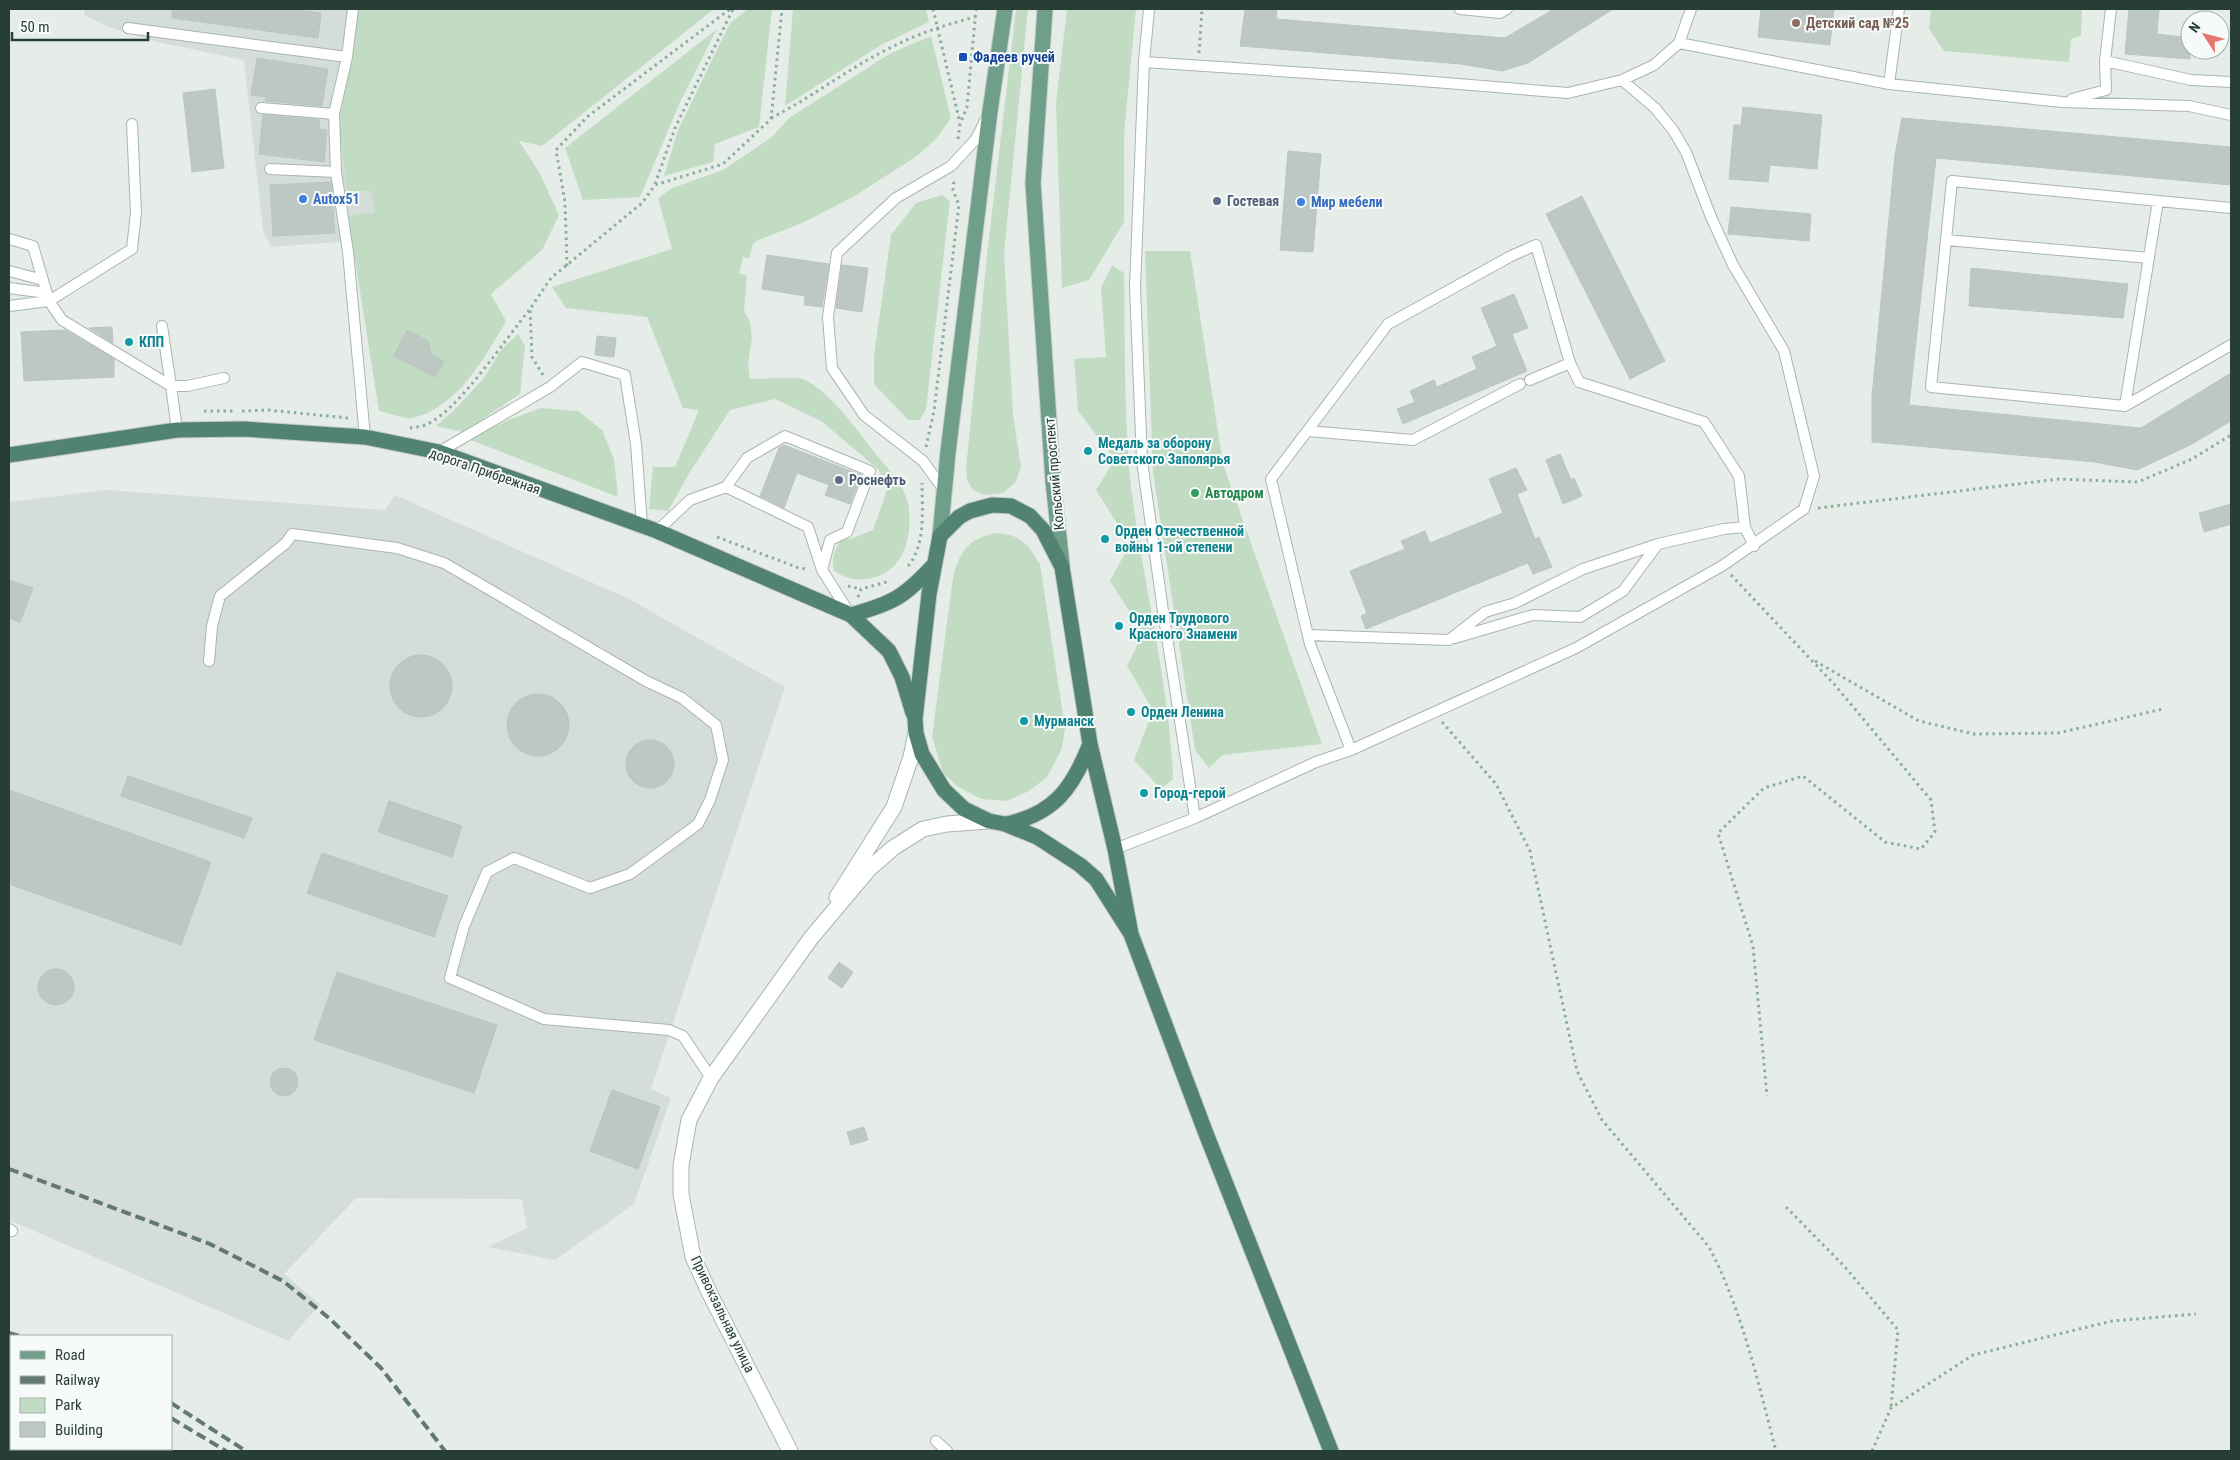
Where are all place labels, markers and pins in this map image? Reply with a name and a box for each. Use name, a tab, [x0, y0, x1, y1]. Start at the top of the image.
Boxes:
place label: Детский сад №25	[1806, 15, 1909, 31]
marker: Детский сад №25	[1790, 17, 1802, 29]
place label: Фадеев ручей	[973, 49, 1055, 65]
marker: Фадеев ручей	[957, 51, 969, 63]
place label: Autox51	[313, 191, 360, 207]
marker: Autox51	[297, 193, 309, 205]
place label: Гостевая	[1227, 193, 1279, 209]
place label: Мир мебели	[1311, 194, 1383, 210]
marker: Гостевая	[1211, 195, 1223, 207]
marker: Мир мебели	[1295, 196, 1307, 208]
place label: КПП	[139, 334, 164, 350]
marker: КПП	[123, 336, 135, 348]
place label: Медаль за оборону Советского Заполярья	[1098, 435, 1230, 467]
marker: Медаль за оборону Советского Заполярья	[1082, 445, 1094, 457]
place label: Роснефть	[849, 472, 906, 488]
marker: Роснефть	[833, 474, 845, 486]
place label: Автодром	[1205, 485, 1264, 501]
marker: Автодром	[1189, 487, 1201, 499]
place label: Орден Отечественной войны 1-ой степени	[1115, 523, 1244, 555]
marker: Орден Отечественной войны 1-ой степени	[1099, 533, 1111, 545]
place label: Орден Трудового Красного Знамени	[1129, 610, 1237, 642]
marker: Орден Трудового Красного Знамени	[1113, 620, 1125, 632]
place label: Орден Ленина	[1141, 704, 1224, 720]
marker: Орден Ленина	[1125, 706, 1137, 718]
place label: Мурманск	[1034, 713, 1094, 729]
marker: Мурманск	[1018, 715, 1030, 727]
place label: Город-герой	[1154, 785, 1226, 801]
marker: Город-герой	[1138, 787, 1150, 799]

